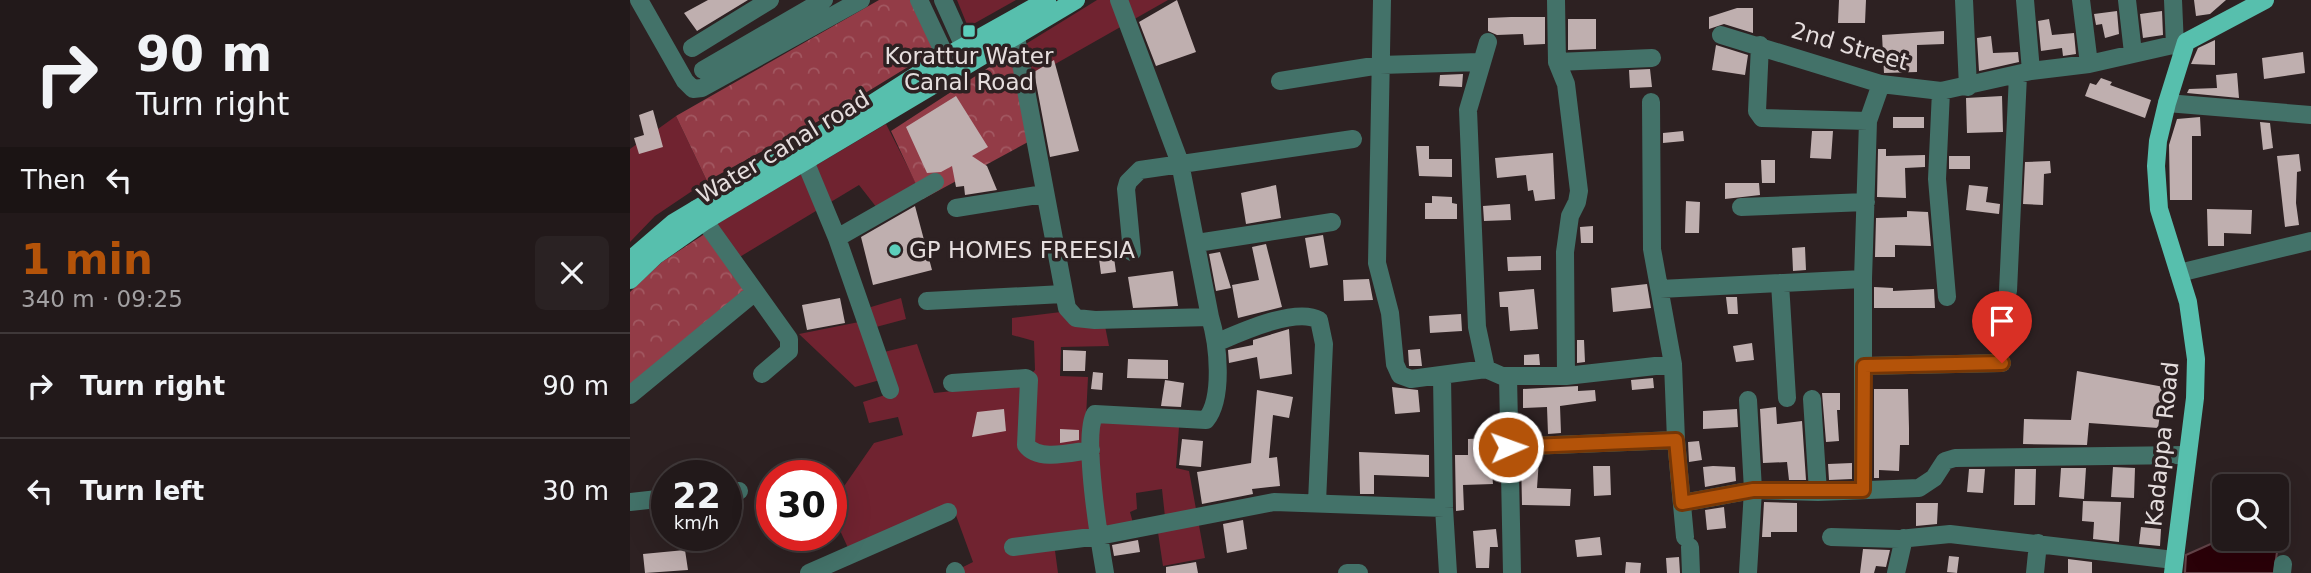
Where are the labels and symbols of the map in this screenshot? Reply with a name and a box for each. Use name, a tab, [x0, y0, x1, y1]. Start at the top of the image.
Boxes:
street label: 2nd Street	[1788, 17, 1912, 75]
marker: Korattur Water Canal Road	[961, 23, 977, 39]
place label: Korattur Water Canal Road	[885, 43, 1054, 95]
street label: Water canal road	[692, 85, 874, 209]
place label: GP HOMES FREESIA	[909, 237, 1135, 263]
marker: GP HOMES FREESIA	[887, 242, 903, 258]
pin	[1972, 291, 2032, 363]
street label: Kadappa Road	[2140, 360, 2184, 528]
position arrow	[1471, 410, 1545, 484]
speed limit sign: 30	[756, 460, 847, 551]

